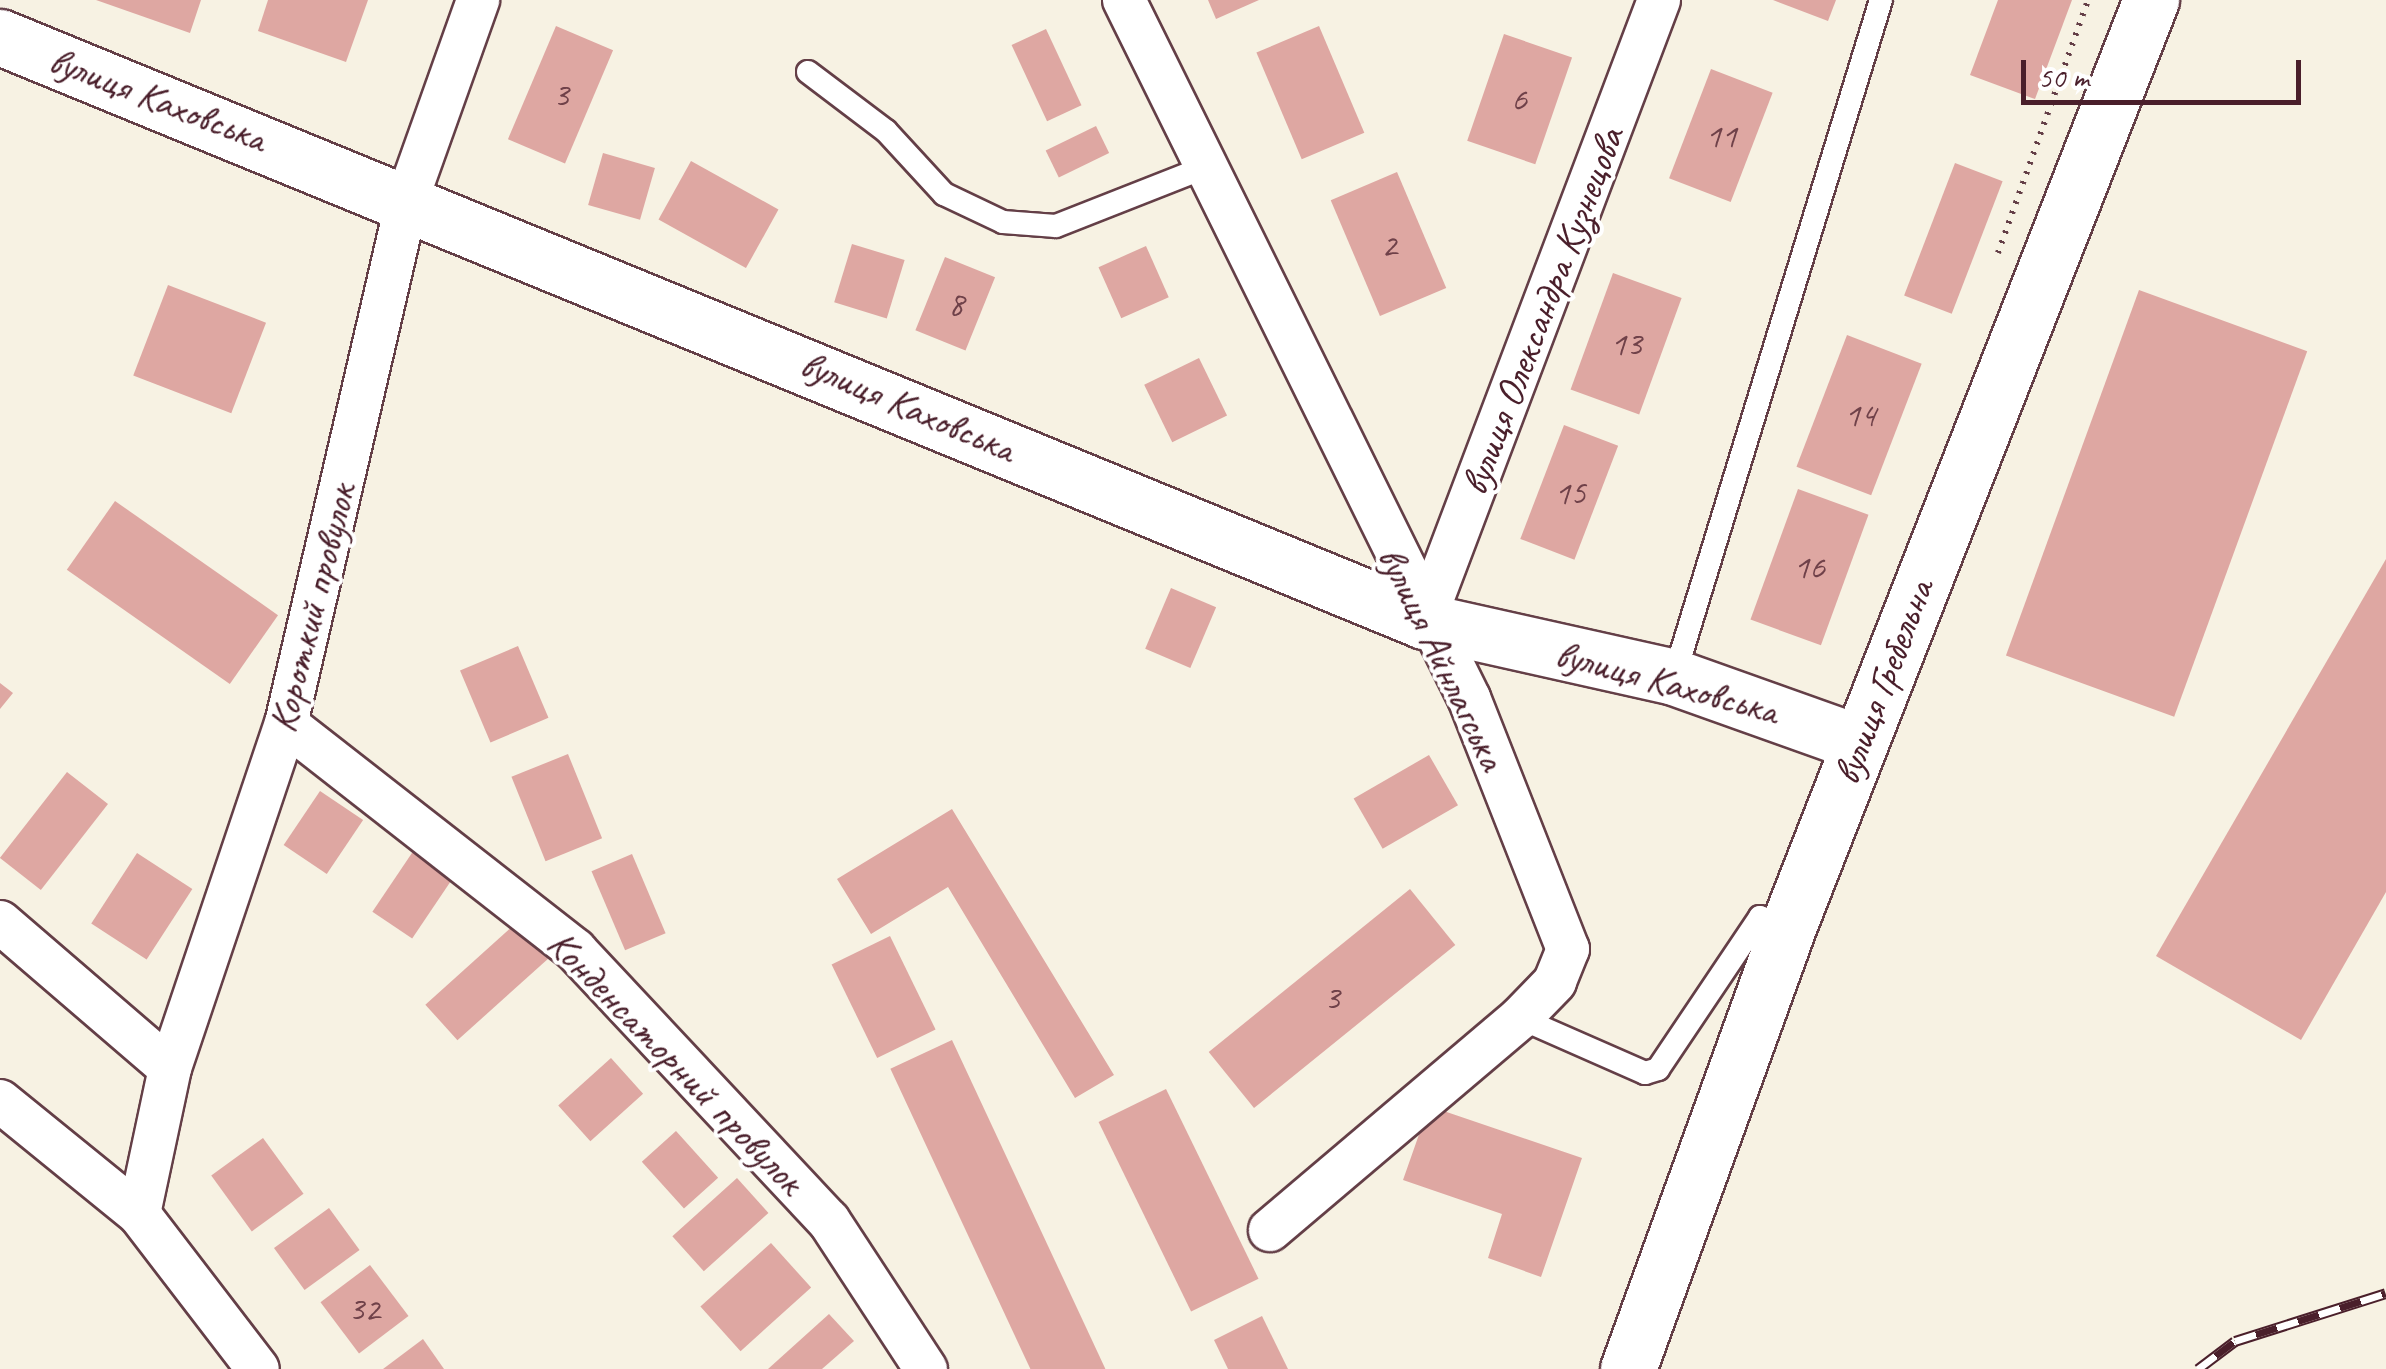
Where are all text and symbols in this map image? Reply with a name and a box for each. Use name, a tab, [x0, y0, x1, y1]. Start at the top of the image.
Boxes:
street label: вулиця Каховська	[43, 36, 273, 162]
scale bar	[2026, 40, 2306, 102]
text: 50 m	[2038, 58, 2089, 96]
house number: 3	[553, 74, 569, 116]
house number: 6	[1511, 78, 1527, 120]
house number: 11	[1705, 115, 1737, 157]
street label: вулиця Олександра Кузнецова	[1450, 121, 1634, 501]
house number: 2	[1381, 224, 1397, 266]
house number: 8	[948, 283, 964, 325]
house number: 13	[1610, 323, 1642, 365]
street label: вулиця Каховська	[793, 339, 1023, 473]
house number: 14	[1844, 394, 1876, 436]
house number: 15	[1554, 472, 1586, 514]
street label: Короткий провулок	[258, 479, 366, 737]
street label: вулиця Айнлагська	[1367, 538, 1517, 778]
house number: 16	[1793, 546, 1825, 588]
street label: вулиця Гребельна	[1822, 573, 1944, 791]
street label: вулиця Каховська	[1550, 629, 1784, 735]
street label: Конденсаторний провулок	[538, 920, 814, 1204]
house number: 3	[1324, 977, 1340, 1019]
house number: 32	[348, 1288, 380, 1330]

